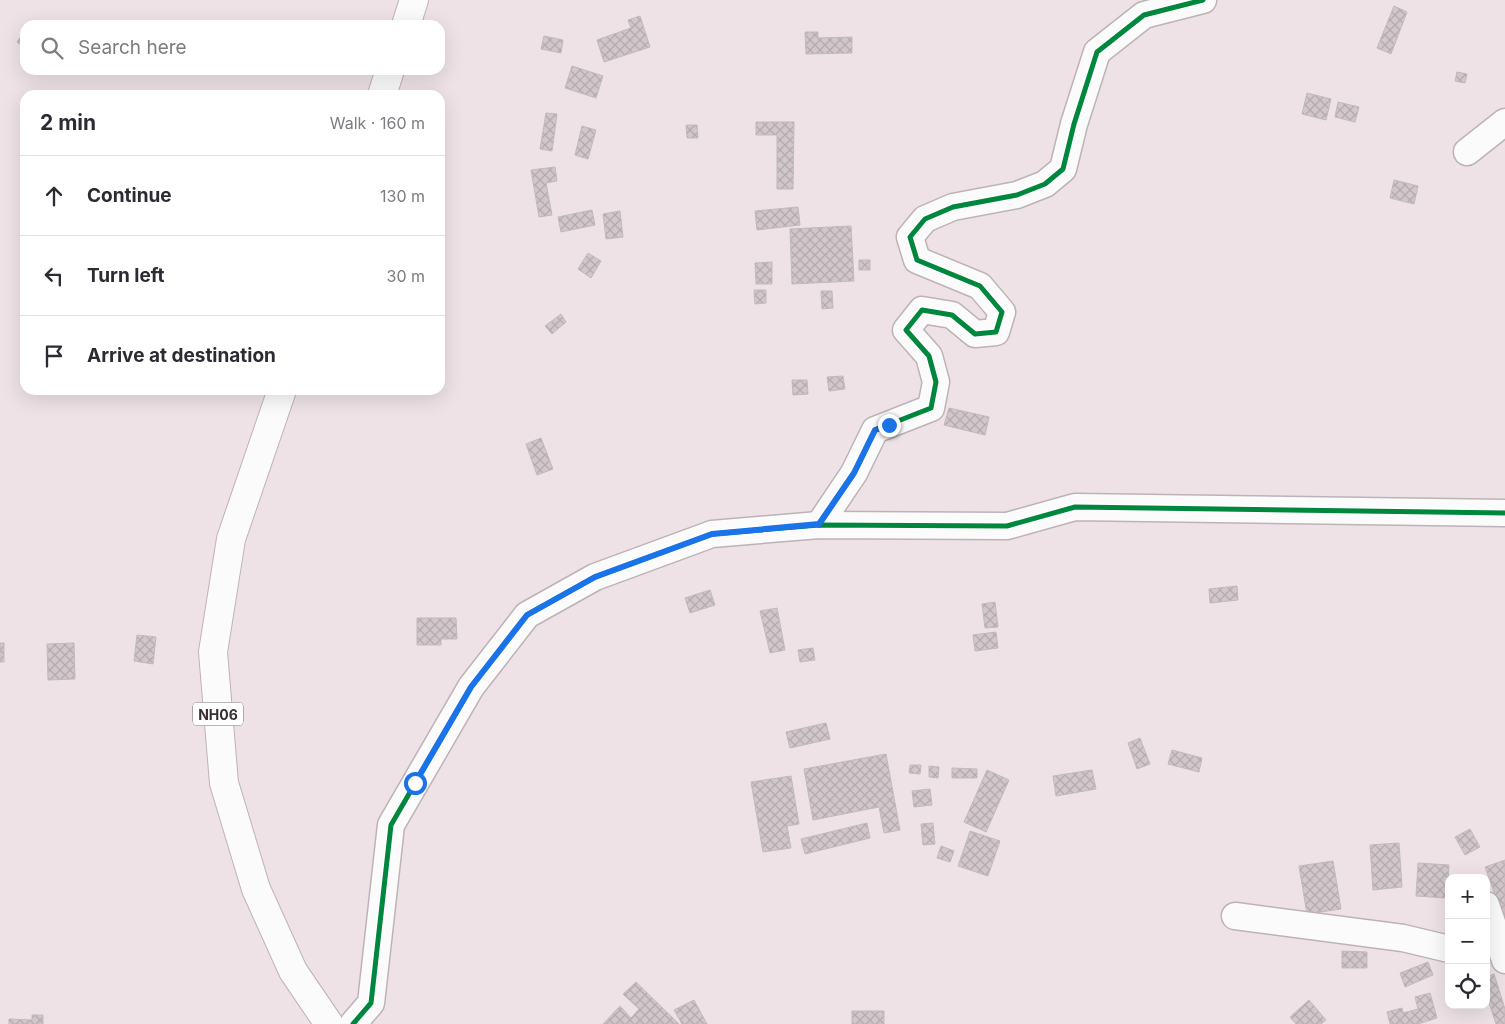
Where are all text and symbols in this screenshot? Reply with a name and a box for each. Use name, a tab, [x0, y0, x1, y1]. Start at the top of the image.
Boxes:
search box	[20, 20, 445, 75]
icon: search	[38, 34, 66, 62]
text: Search here	[78, 36, 187, 59]
text: 2 min	[40, 110, 96, 135]
text: Walk · 160 m	[330, 113, 425, 133]
icon: ahead	[40, 182, 68, 210]
text: Continue	[87, 184, 172, 207]
text: 130 m	[380, 186, 425, 206]
icon: left	[40, 262, 68, 290]
text: Turn left	[87, 264, 165, 287]
text: 30 m	[387, 266, 425, 286]
icon: arrive	[40, 342, 68, 370]
text: Arrive at destination	[87, 344, 276, 367]
route end	[878, 414, 901, 437]
road number: NH06	[193, 702, 243, 726]
route start	[404, 772, 427, 795]
map controls	[1445, 874, 1490, 1009]
button: +	[1445, 874, 1490, 919]
button: −	[1445, 919, 1490, 964]
button: locate	[1445, 964, 1490, 1009]

